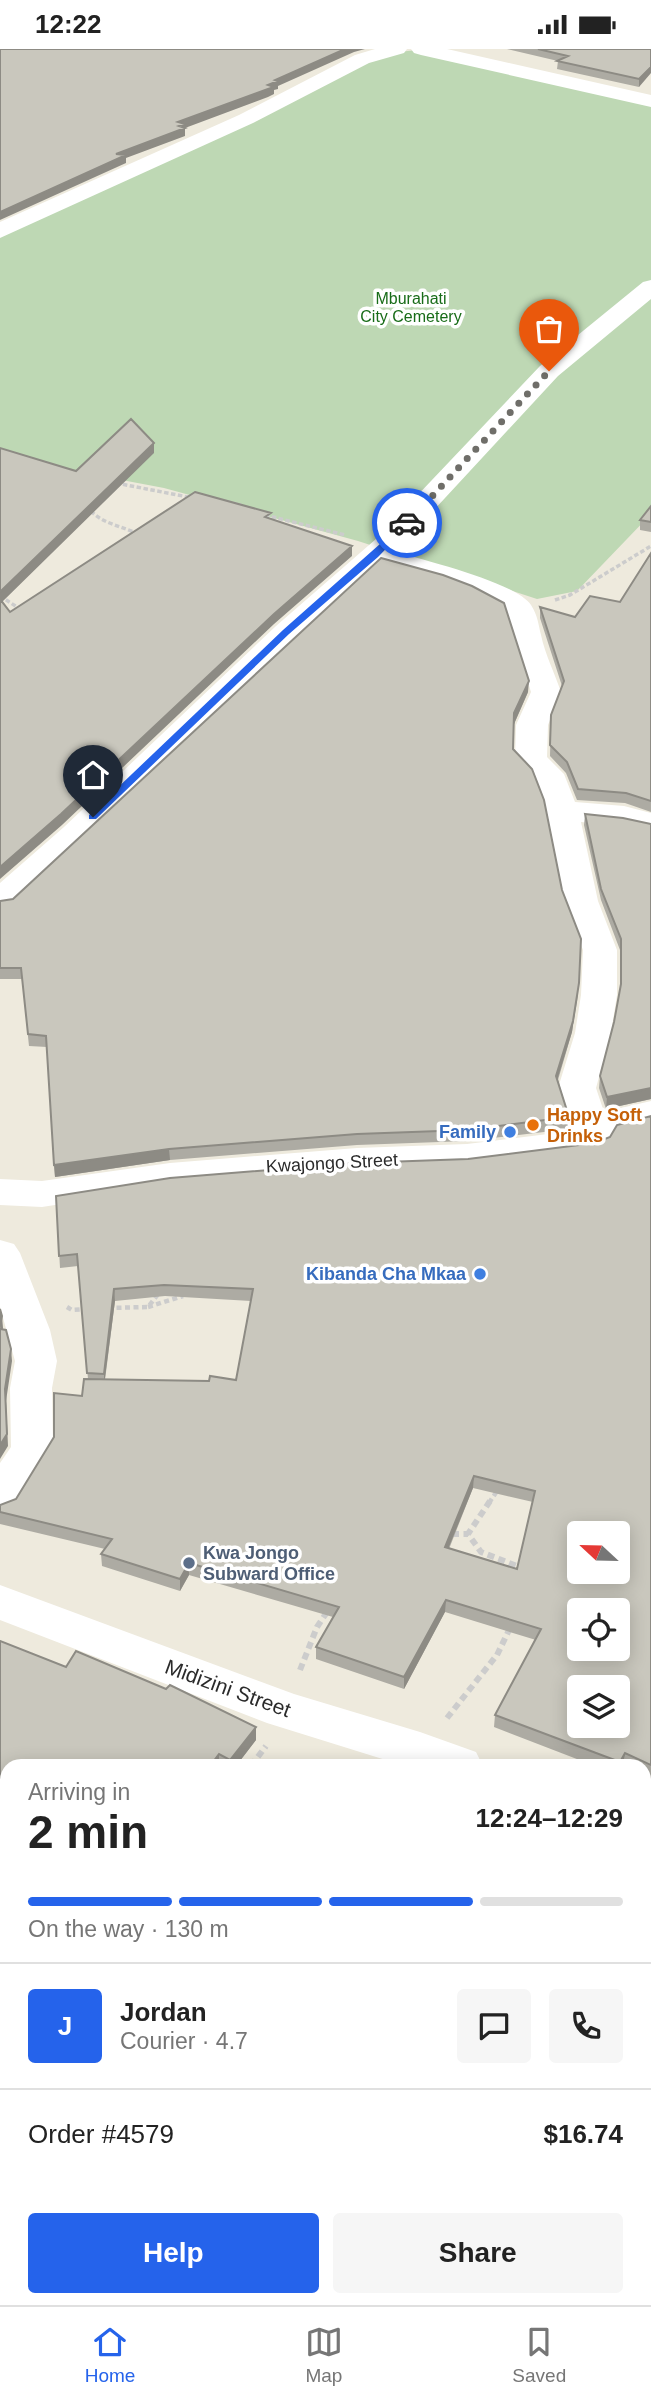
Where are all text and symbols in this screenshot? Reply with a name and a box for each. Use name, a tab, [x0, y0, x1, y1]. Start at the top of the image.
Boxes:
text: 12:22	[35, 9, 102, 39]
park label: Mburahati City Cemetery	[360, 290, 462, 325]
pin	[519, 299, 579, 371]
icon: bag	[530, 310, 568, 348]
courier	[372, 488, 442, 558]
icon: car	[388, 504, 426, 542]
pin	[63, 745, 123, 817]
icon: home	[74, 756, 112, 794]
place label: Happy Soft Drinks	[547, 1105, 642, 1146]
marker: Happy Soft Drinks	[525, 1117, 541, 1133]
place label: Family	[439, 1122, 496, 1142]
marker: Family	[502, 1124, 518, 1140]
street label: Kwajongo Street	[266, 1150, 398, 1176]
place label: Kibanda Cha Mkaa	[306, 1264, 467, 1284]
marker: Kibanda Cha Mkaa	[472, 1266, 488, 1282]
north arrow	[567, 1521, 630, 1584]
map controls	[567, 1521, 630, 1738]
place label: Kwa Jongo Subward Office	[203, 1543, 335, 1584]
marker: Kwa Jongo Subward Office	[181, 1555, 197, 1571]
button: locate	[567, 1598, 630, 1661]
street label: Midizini Street	[162, 1655, 294, 1721]
button: layers	[567, 1675, 630, 1738]
text: Arriving in	[28, 1779, 130, 1805]
text: 12:24–12:29	[476, 1803, 623, 1833]
text: 2 min	[28, 1806, 148, 1858]
text: On the way · 130 m	[28, 1916, 229, 1942]
button: chat	[457, 1989, 531, 2063]
button: phone	[549, 1989, 623, 2063]
text: Jordan	[120, 1997, 207, 2027]
text: J	[58, 2011, 72, 2041]
text: Courier · 4.7	[120, 2028, 248, 2054]
text: Order #4579	[28, 2119, 174, 2149]
text: $16.74	[543, 2119, 623, 2149]
button: Help	[28, 2213, 319, 2293]
button: Share	[333, 2213, 623, 2293]
tab: Home	[85, 2323, 135, 2387]
tab: Map	[305, 2323, 343, 2387]
tab: Saved	[512, 2323, 566, 2387]

